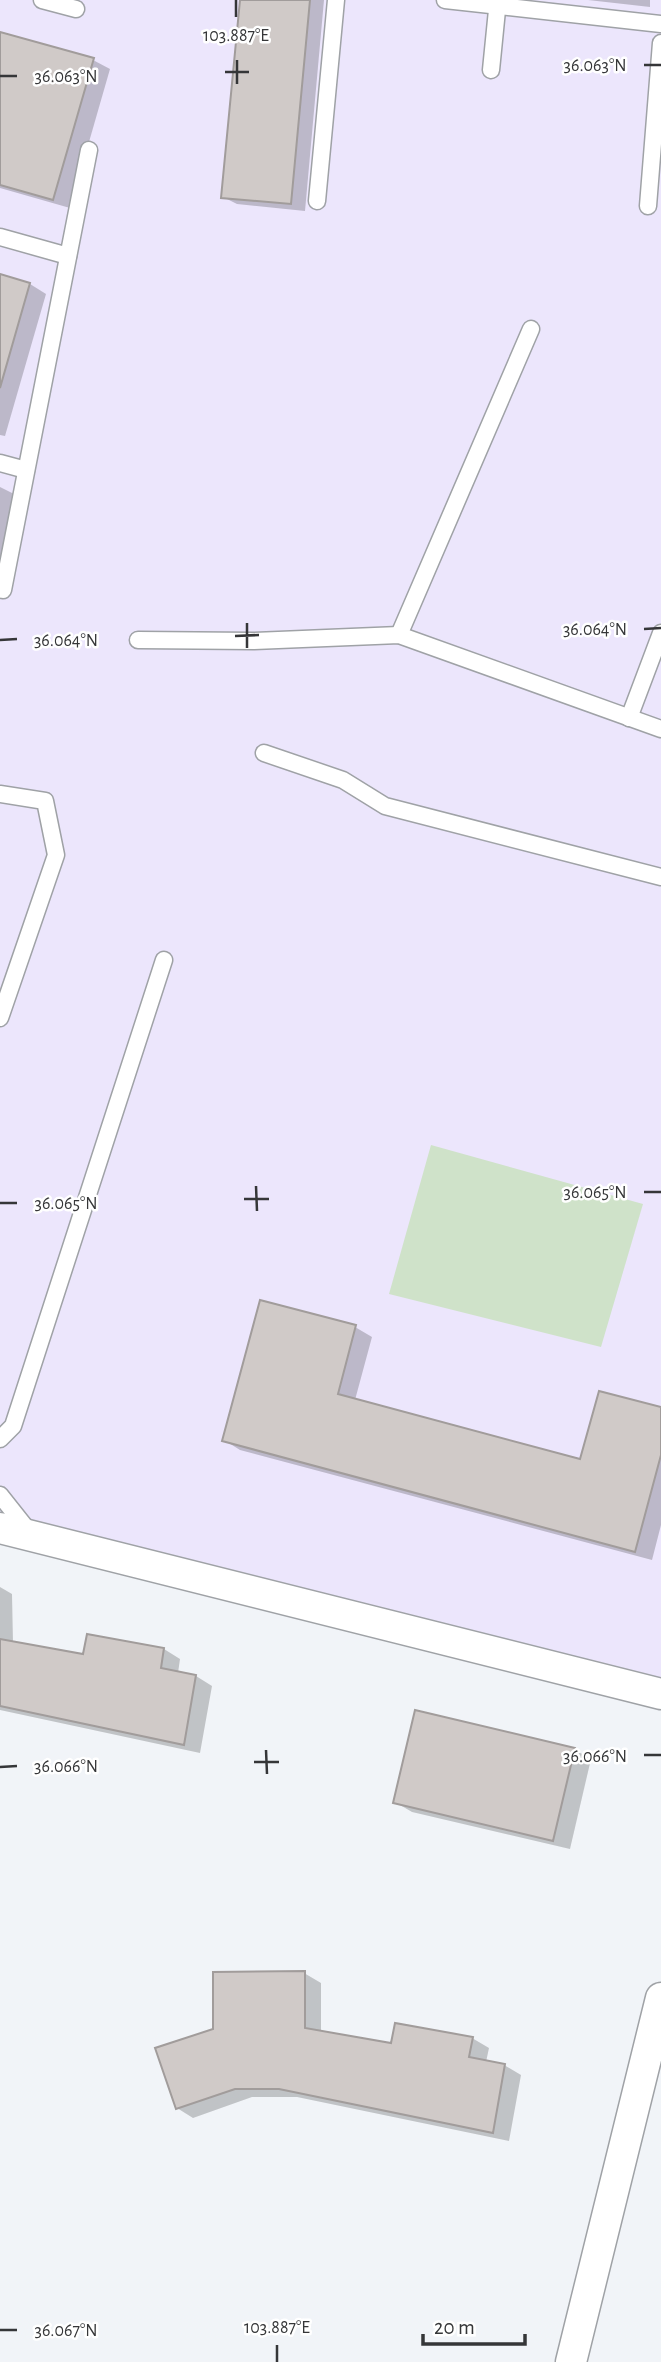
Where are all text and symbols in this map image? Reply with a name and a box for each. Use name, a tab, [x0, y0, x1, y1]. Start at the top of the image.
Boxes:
text: 103.887°E	[203, 27, 269, 45]
text: 36.063°N	[564, 57, 626, 75]
text: 36.063°N	[35, 68, 97, 86]
text: 36.064°N	[563, 621, 627, 639]
text: 36.064°N	[34, 632, 98, 650]
text: 36.065°N	[563, 1184, 627, 1202]
text: 36.065°N	[34, 1195, 98, 1213]
text: 36.066°N	[563, 1748, 627, 1766]
text: 36.066°N	[34, 1758, 98, 1776]
scale bar	[423, 2302, 524, 2346]
text: 20 m	[434, 2317, 475, 2338]
text: 103.887°E	[244, 2319, 310, 2337]
text: 36.067°N	[34, 2322, 98, 2340]

